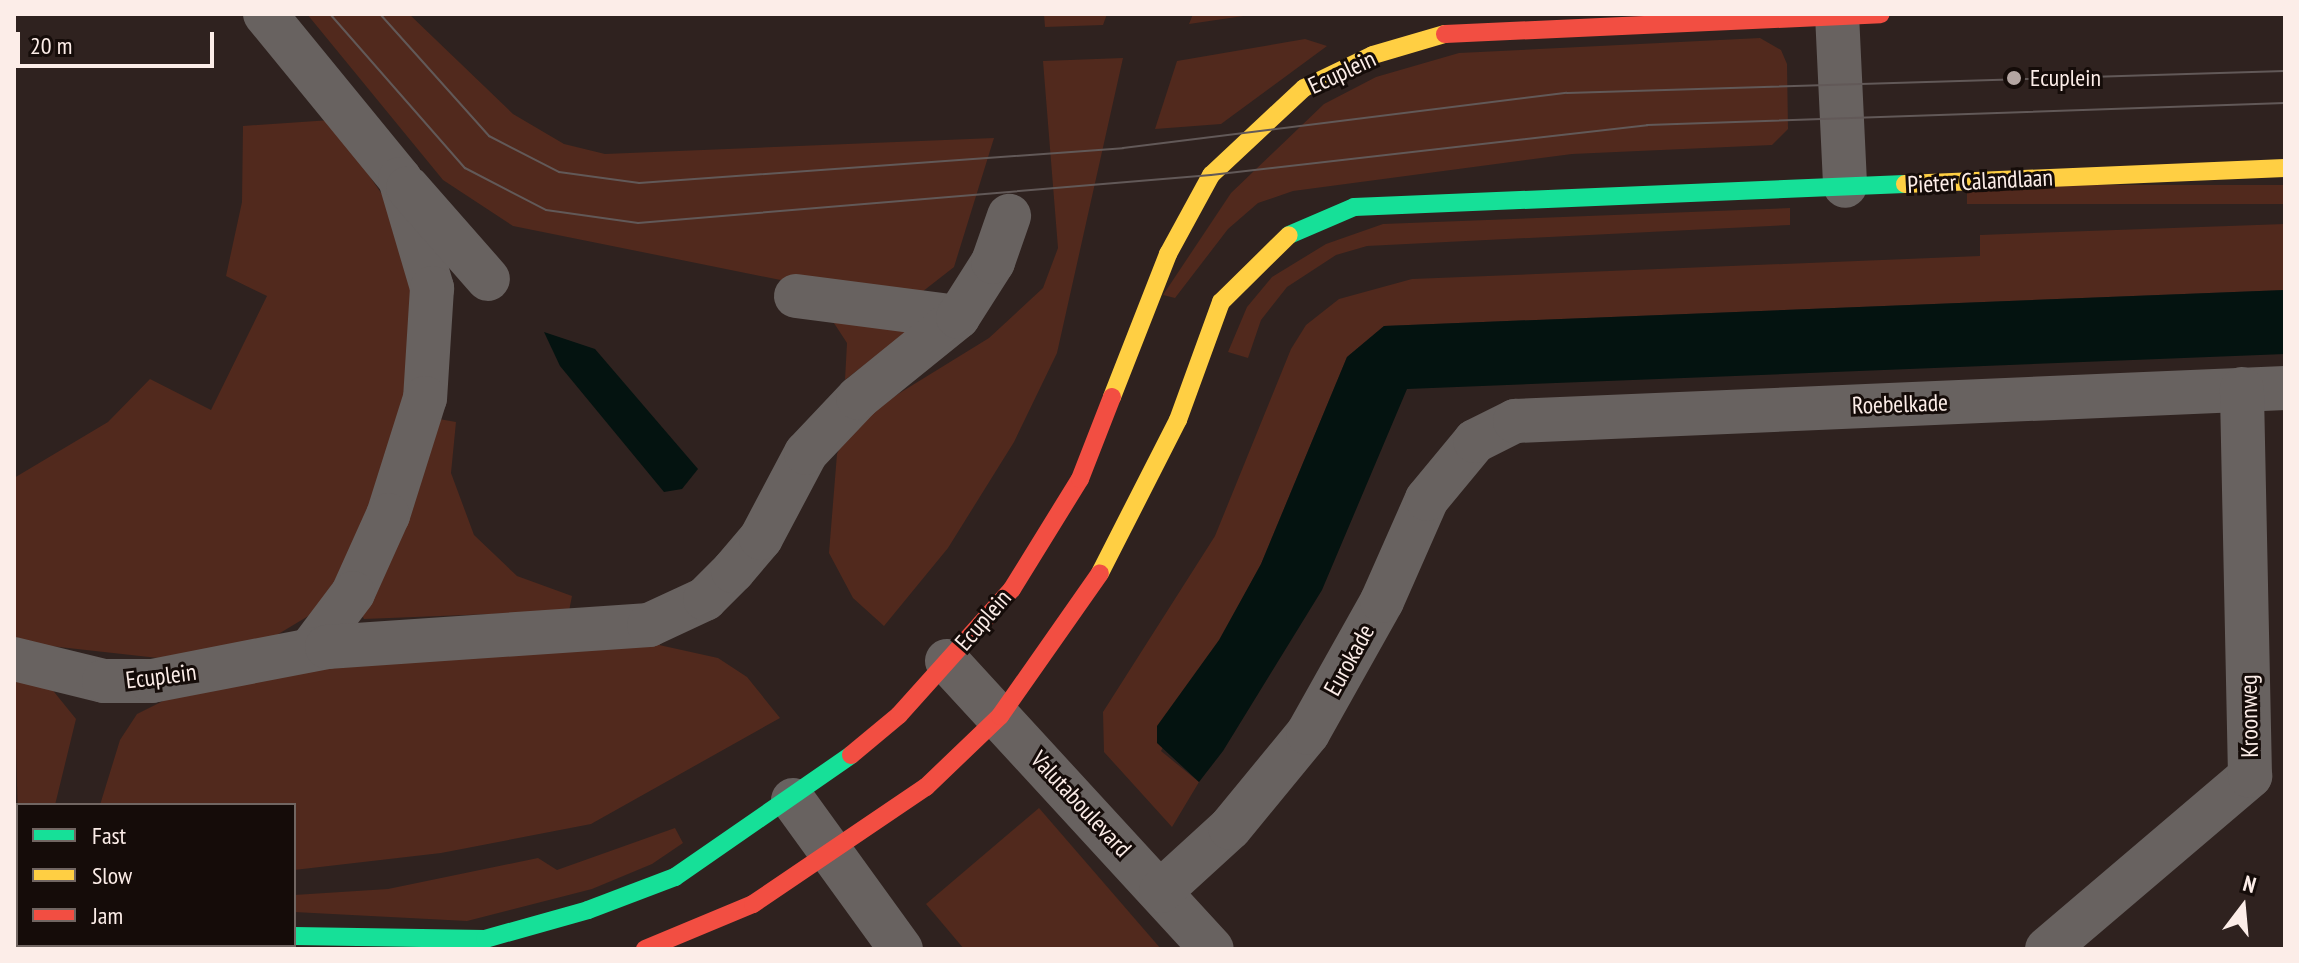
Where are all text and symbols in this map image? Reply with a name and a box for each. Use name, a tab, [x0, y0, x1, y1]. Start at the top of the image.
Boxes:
scale bar	[20, 16, 218, 66]
text: 20 m	[30, 30, 72, 61]
street label: Ecuplein	[1304, 44, 1380, 100]
place label: Ecuplein	[2030, 64, 2101, 92]
marker: Ecuplein	[2005, 69, 2023, 87]
street label: Pieter Calandlaan	[1907, 163, 2053, 199]
street label: Roebelkade	[1852, 388, 1948, 420]
street label: Ecuplein	[949, 584, 1017, 656]
street label: Eurokade	[1318, 619, 1380, 701]
street label: Ecuplein	[124, 657, 198, 695]
street label: Kroonweg	[2234, 674, 2264, 758]
street label: Valutaboulevard	[1025, 745, 1137, 863]
legend	[16, 803, 296, 947]
text: Fast	[92, 820, 126, 851]
text: Slow	[92, 860, 132, 891]
north arrow	[2203, 867, 2283, 947]
text: N	[2240, 869, 2259, 899]
text: Jam	[92, 900, 123, 931]

